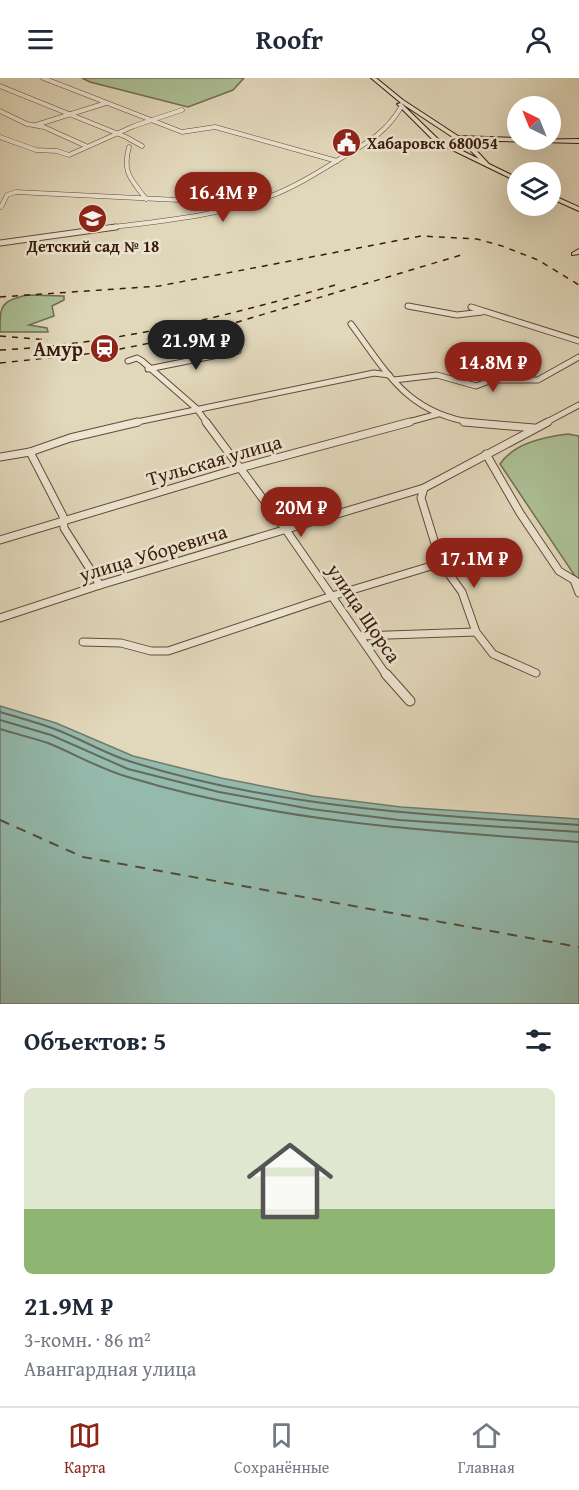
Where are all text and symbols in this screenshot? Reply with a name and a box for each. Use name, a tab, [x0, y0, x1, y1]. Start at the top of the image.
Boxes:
text: Roofr	[256, 19, 323, 59]
icon: menu	[24, 23, 57, 56]
icon: person	[522, 23, 555, 56]
north arrow	[507, 96, 561, 150]
map controls	[507, 96, 561, 216]
public building icon: Хабаровск 680054	[330, 127, 362, 159]
place label: Хабаровск 680054	[367, 131, 498, 155]
button: layers	[507, 162, 561, 216]
pin: 16.4M ₽	[168, 172, 278, 223]
text: 16.4M ₽	[189, 177, 257, 206]
school or university icon: Детский сад № 18	[77, 202, 109, 234]
place label: Детский сад № 18	[26, 234, 159, 258]
pin: 21.9M ₽	[141, 320, 251, 371]
text: 21.9M ₽	[162, 325, 230, 354]
station icon: Амур	[88, 333, 120, 365]
place label: Амур	[33, 334, 83, 363]
pin: 14.8M ₽	[438, 342, 548, 393]
text: 14.8M ₽	[459, 347, 527, 376]
street label: Тульская улица	[143, 426, 285, 493]
pin: 20M ₽	[259, 487, 343, 538]
text: 20M ₽	[275, 492, 327, 521]
street label: улица Уборевича	[74, 516, 231, 589]
pin: 17.1M ₽	[419, 538, 529, 589]
text: 17.1M ₽	[440, 543, 508, 572]
street label: улица Щорса	[320, 556, 409, 669]
text: Объектов: 5	[24, 1021, 167, 1060]
icon: filters	[522, 1024, 555, 1057]
icon: home	[236, 1127, 344, 1235]
text: 21.9M ₽	[24, 1286, 113, 1325]
text: 3-комн. · 86 m²	[24, 1325, 151, 1354]
text: Авангардная улица	[24, 1354, 196, 1383]
tab: Карта	[64, 1419, 106, 1479]
tab: Сохранённые	[234, 1419, 329, 1479]
tab: Главная	[458, 1419, 515, 1479]

